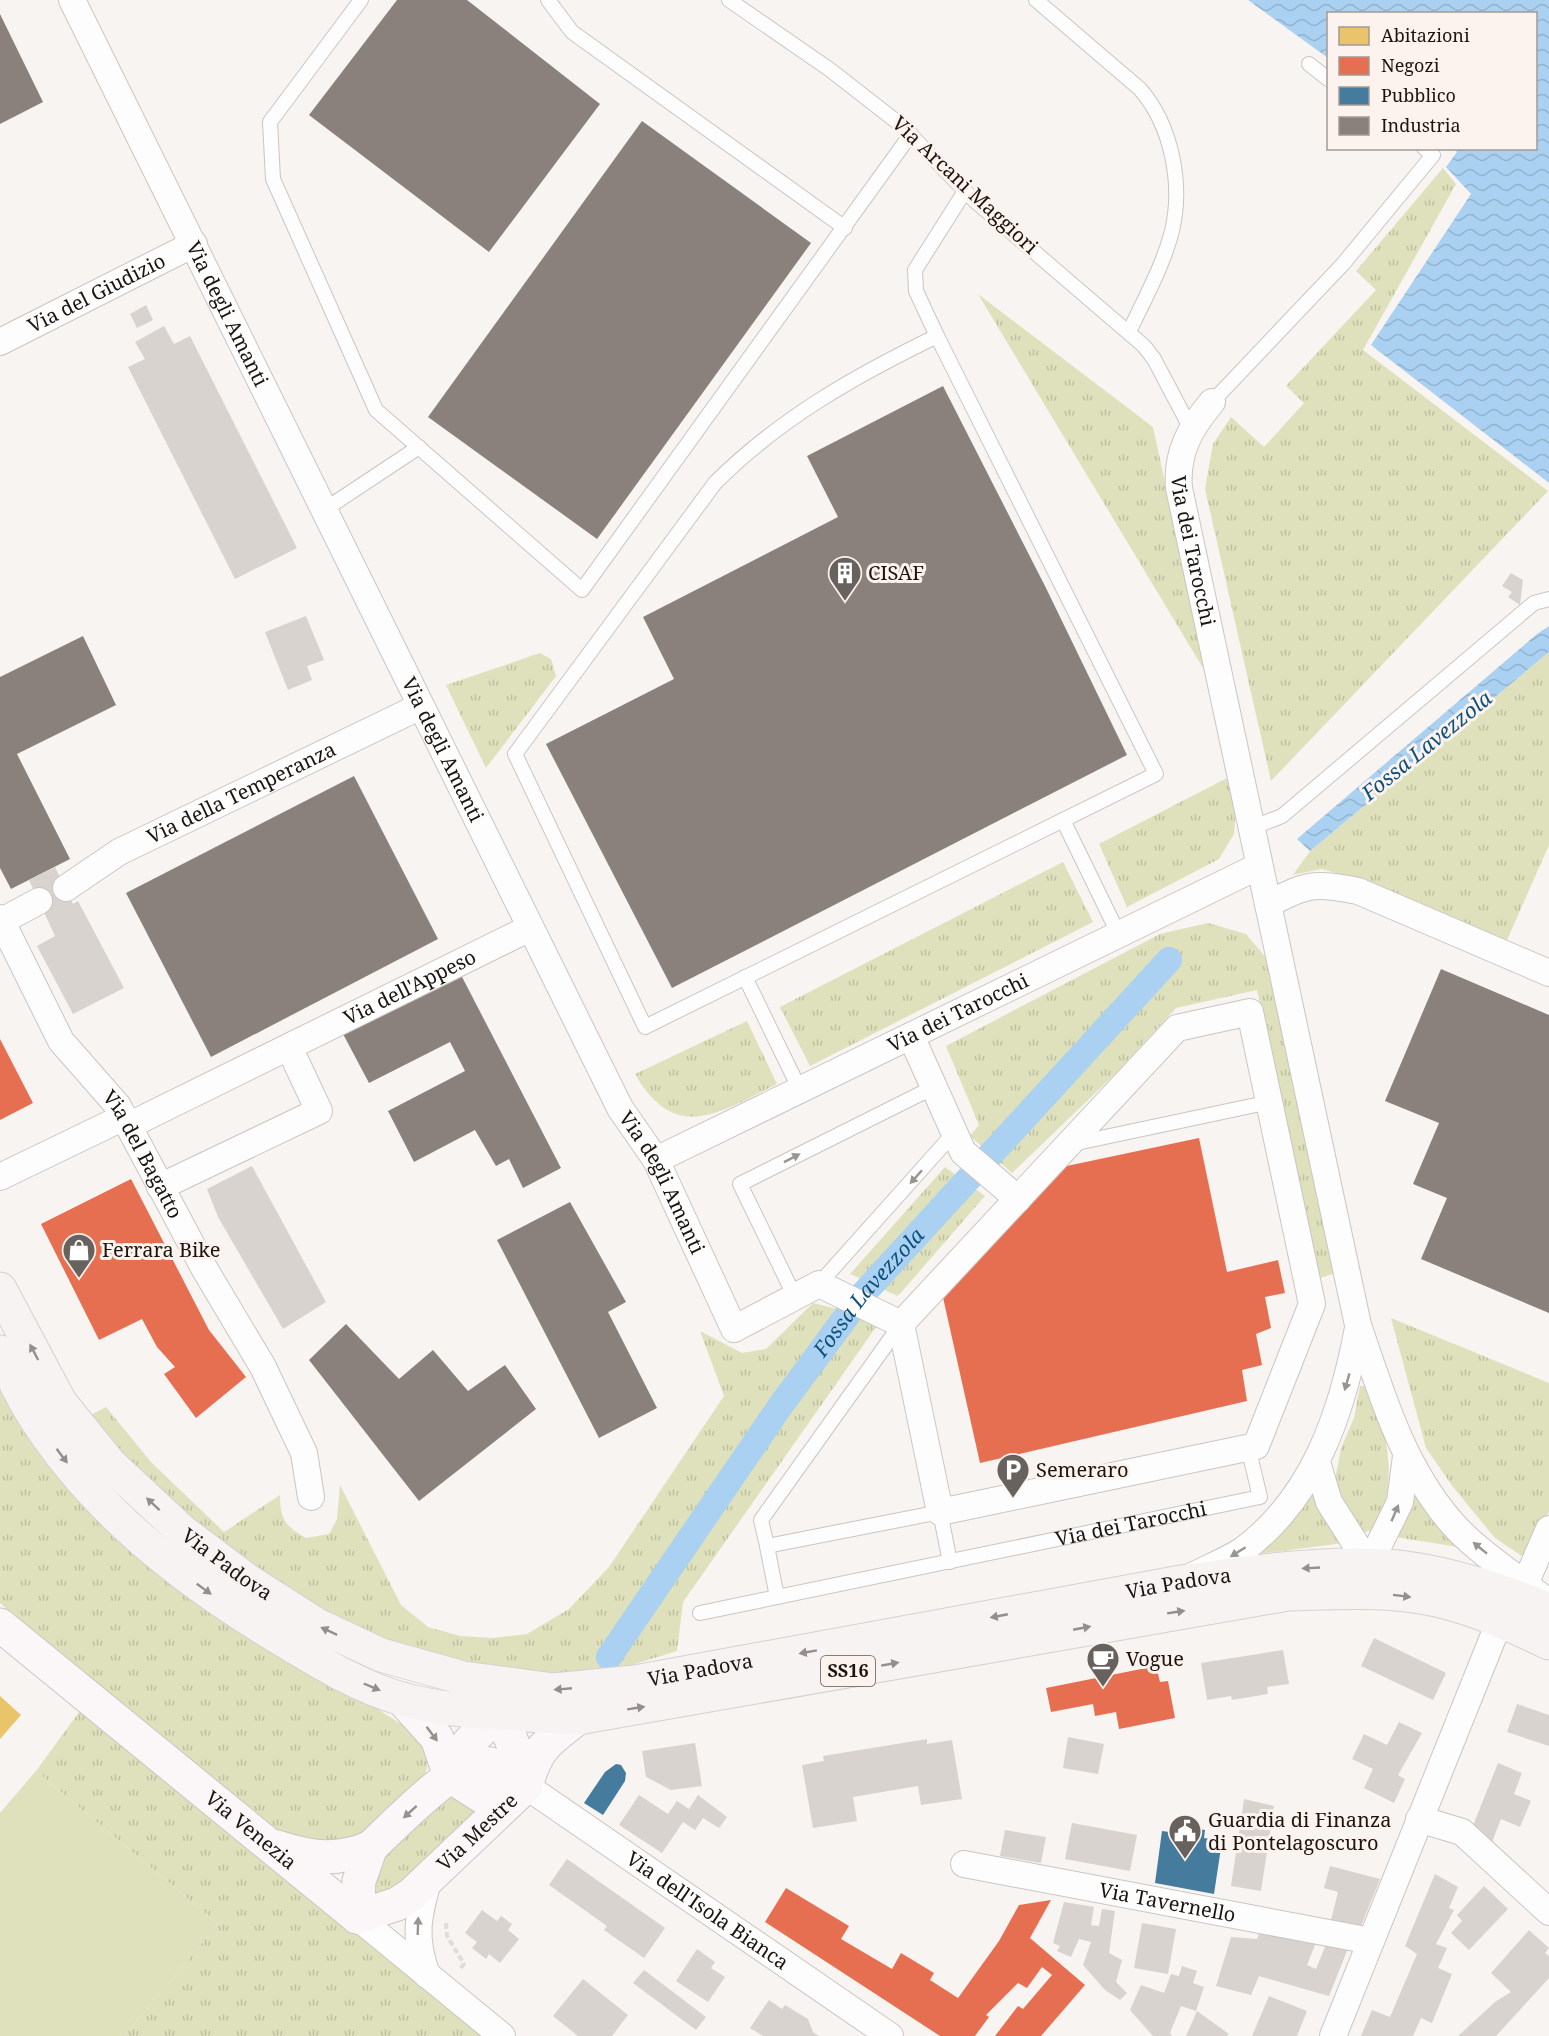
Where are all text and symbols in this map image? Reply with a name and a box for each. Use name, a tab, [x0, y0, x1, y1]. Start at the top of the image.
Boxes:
legend	[1327, 12, 1537, 150]
text: Abitazioni	[1381, 23, 1470, 47]
text: Negozi	[1381, 53, 1440, 77]
text: Pubblico	[1381, 83, 1456, 107]
street label: Via Arcani Maggiori	[886, 110, 1045, 260]
text: Industria	[1381, 113, 1461, 137]
street label: Via degli Amanti	[180, 236, 275, 391]
street label: Via del Giudizio	[23, 247, 170, 339]
street label: Via dei Tarocchi	[1165, 475, 1222, 629]
building icon: CISAF	[827, 555, 863, 602]
place label: CISAF	[868, 559, 924, 586]
street label: Via degli Amanti	[396, 672, 491, 827]
water label: Fossa Lavezzola	[1355, 684, 1498, 807]
street label: Via della Temperanza	[142, 735, 340, 850]
street label: Via dell'Appeso	[339, 943, 480, 1031]
street label: Via dei Tarocchi	[883, 966, 1033, 1058]
street label: Via del Bagatto	[97, 1084, 189, 1223]
street label: Via degli Amanti	[613, 1105, 712, 1259]
one-way arrow	[784, 1153, 801, 1163]
one-way arrow	[910, 1169, 923, 1184]
water label: Fossa Lavezzola	[806, 1221, 930, 1363]
shop icon: Ferrara Bike	[61, 1232, 97, 1279]
place label: Ferrara Bike	[102, 1236, 220, 1263]
one-way arrow	[29, 1344, 39, 1361]
one-way arrow	[1342, 1373, 1351, 1391]
one-way arrow	[56, 1448, 68, 1463]
parking icon: Semeraro	[995, 1452, 1031, 1499]
place label: Semeraro	[1036, 1456, 1128, 1483]
street label: Via dei Tarocchi	[1053, 1494, 1209, 1552]
one-way arrow	[146, 1497, 161, 1511]
one-way arrow	[1391, 1504, 1400, 1522]
street label: Via Padova	[176, 1522, 278, 1606]
one-way arrow	[1472, 1541, 1488, 1554]
one-way arrow	[1230, 1546, 1246, 1557]
street label: Via Padova	[1123, 1561, 1233, 1605]
one-way arrow	[1301, 1563, 1320, 1572]
one-way arrow	[196, 1582, 211, 1594]
one-way arrow	[1393, 1591, 1412, 1601]
one-way arrow	[1167, 1607, 1186, 1616]
one-way arrow	[990, 1612, 1009, 1621]
one-way arrow	[1072, 1623, 1091, 1632]
one-way arrow	[321, 1627, 338, 1636]
cafe icon: Vogue	[1085, 1641, 1121, 1688]
place label: Vogue	[1126, 1645, 1184, 1672]
street label: Via Padova	[645, 1647, 755, 1692]
one-way arrow	[798, 1648, 817, 1657]
road number: SS16	[821, 1656, 875, 1686]
one-way arrow	[881, 1659, 900, 1668]
one-way arrow	[363, 1683, 381, 1692]
one-way arrow	[554, 1684, 573, 1694]
one-way arrow	[626, 1704, 645, 1713]
one-way arrow	[426, 1726, 439, 1742]
street label: Via Venezia	[200, 1784, 303, 1875]
street label: Via Mestre	[431, 1787, 523, 1877]
one-way arrow	[403, 1805, 418, 1818]
place label: Guardia di Finanza di Pontelagoscuro	[1208, 1806, 1391, 1856]
public building icon: Guardia di Finanza di Pontelagoscuro	[1167, 1813, 1203, 1860]
street label: Via dell'Isola Bianca	[621, 1845, 794, 1975]
street label: Via Tavernello	[1097, 1876, 1238, 1928]
one-way arrow	[413, 1917, 422, 1936]

